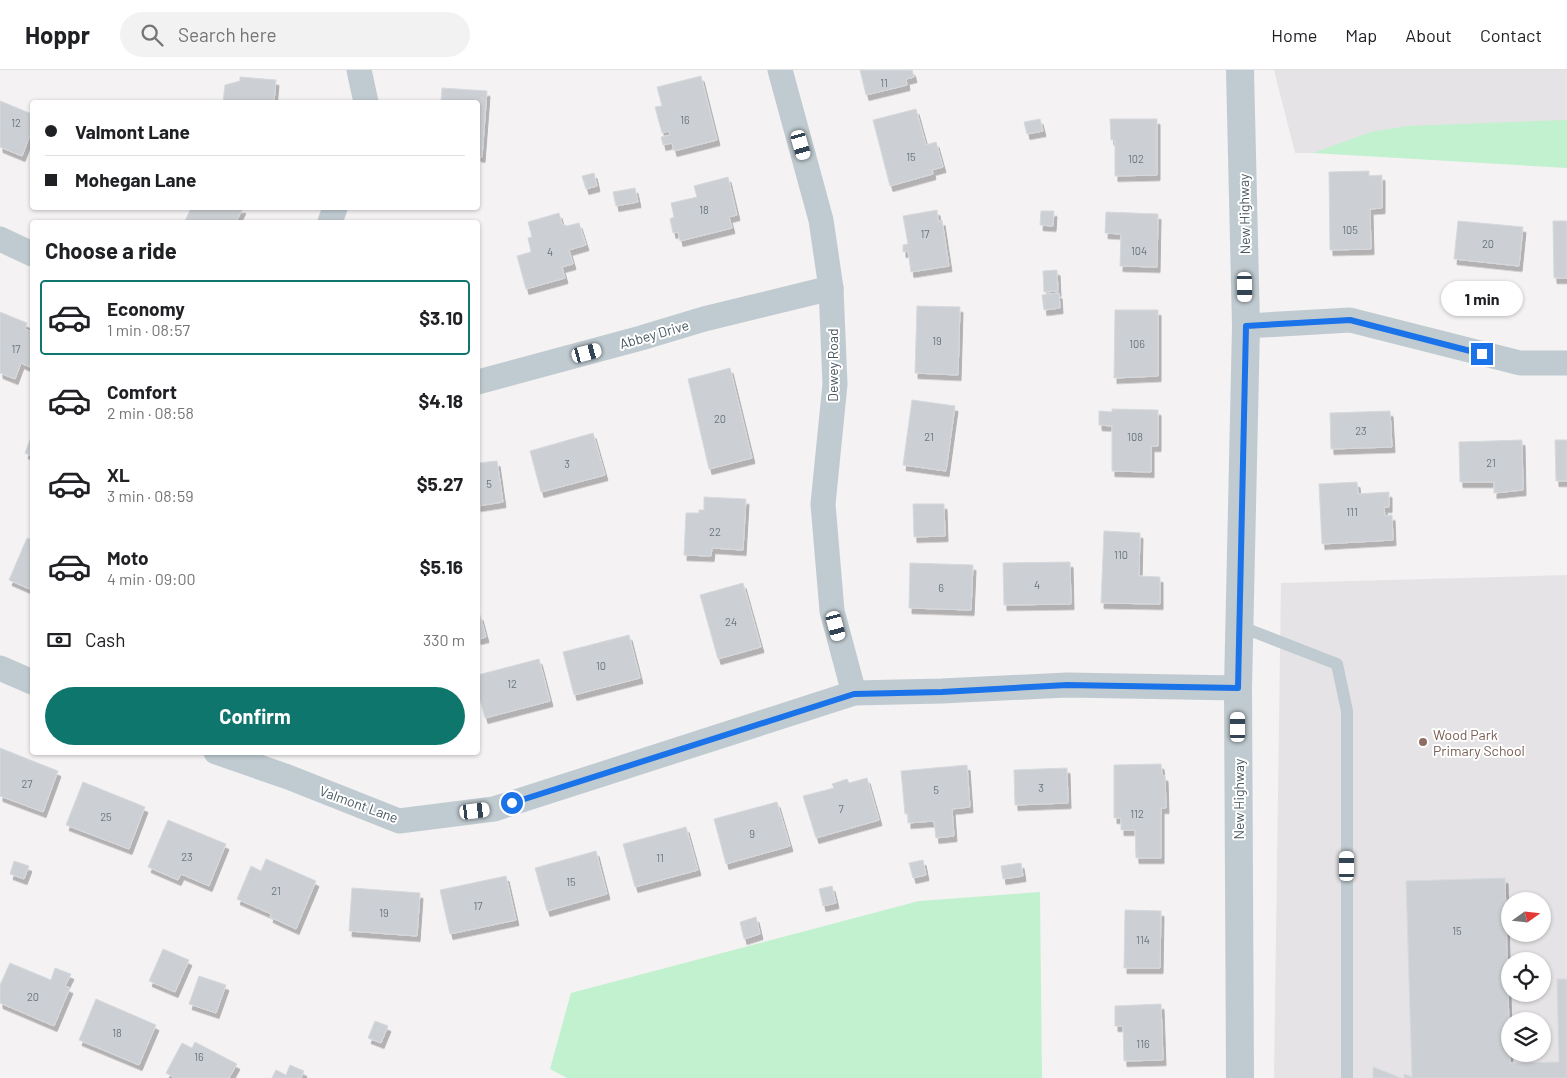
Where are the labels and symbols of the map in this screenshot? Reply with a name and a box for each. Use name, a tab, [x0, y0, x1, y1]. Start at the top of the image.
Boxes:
house number: 11	[880, 76, 888, 89]
house number: 16	[680, 113, 690, 126]
house number: 12	[11, 116, 21, 129]
car	[789, 129, 812, 161]
house number: 15	[906, 150, 916, 163]
house number: 102	[1128, 152, 1144, 165]
street label: New Highway	[1235, 173, 1253, 255]
house number: 18	[699, 203, 709, 216]
house number: 105	[1342, 223, 1358, 236]
house number: 17	[920, 227, 930, 240]
house number: 20	[1482, 237, 1494, 250]
house number: 104	[1131, 244, 1147, 257]
house number: 4	[547, 245, 553, 258]
car	[1237, 272, 1252, 302]
callout: 1 min	[1441, 282, 1523, 316]
street label: Abbey Drive	[617, 316, 691, 352]
street label: Dewey Road	[824, 328, 841, 402]
house number: 19	[932, 334, 942, 347]
house number: 106	[1129, 337, 1145, 350]
house number: 17	[11, 342, 21, 355]
car	[570, 342, 603, 364]
route end	[1471, 343, 1493, 365]
house number: 20	[714, 412, 726, 425]
house number: 23	[1355, 424, 1367, 437]
house number: 21	[924, 430, 934, 443]
house number: 108	[1127, 430, 1143, 443]
house number: 21	[1486, 456, 1496, 469]
house number: 3	[564, 457, 570, 470]
house number: 5	[486, 477, 492, 490]
house number: 111	[1346, 505, 1358, 518]
house number: 22	[709, 525, 721, 538]
house number: 110	[1114, 548, 1128, 561]
house number: 4	[1034, 578, 1040, 591]
house number: 6	[938, 581, 944, 594]
car	[824, 610, 847, 642]
house number: 24	[725, 615, 737, 628]
house number: 10	[596, 659, 606, 672]
house number: 12	[507, 677, 517, 690]
car	[1230, 712, 1245, 742]
place label: Wood Park Primary School	[1433, 726, 1525, 759]
marker: Wood Park Primary School	[1417, 736, 1429, 748]
street label: New Highway	[1230, 758, 1247, 839]
house number: 27	[21, 777, 33, 790]
house number: 3	[1038, 781, 1044, 794]
street label: Valmont Lane	[317, 782, 401, 826]
house number: 5	[933, 783, 939, 796]
route start	[501, 792, 523, 814]
car	[459, 802, 490, 820]
house number: 7	[838, 802, 844, 815]
house number: 112	[1130, 807, 1144, 820]
house number: 25	[100, 810, 112, 823]
house number: 9	[749, 827, 755, 840]
house number: 23	[181, 850, 193, 863]
house number: 11	[656, 851, 664, 864]
car	[1339, 851, 1354, 881]
house number: 15	[566, 875, 576, 888]
house number: 21	[271, 884, 281, 897]
north arrow	[1501, 892, 1551, 942]
house number: 17	[473, 899, 483, 912]
house number: 19	[379, 906, 389, 919]
house number: 15	[1452, 924, 1462, 937]
house number: 114	[1136, 933, 1150, 946]
house number: 20	[27, 990, 39, 1003]
house number: 18	[112, 1026, 122, 1039]
house number: 116	[1136, 1037, 1150, 1050]
house number: 16	[194, 1050, 204, 1063]

